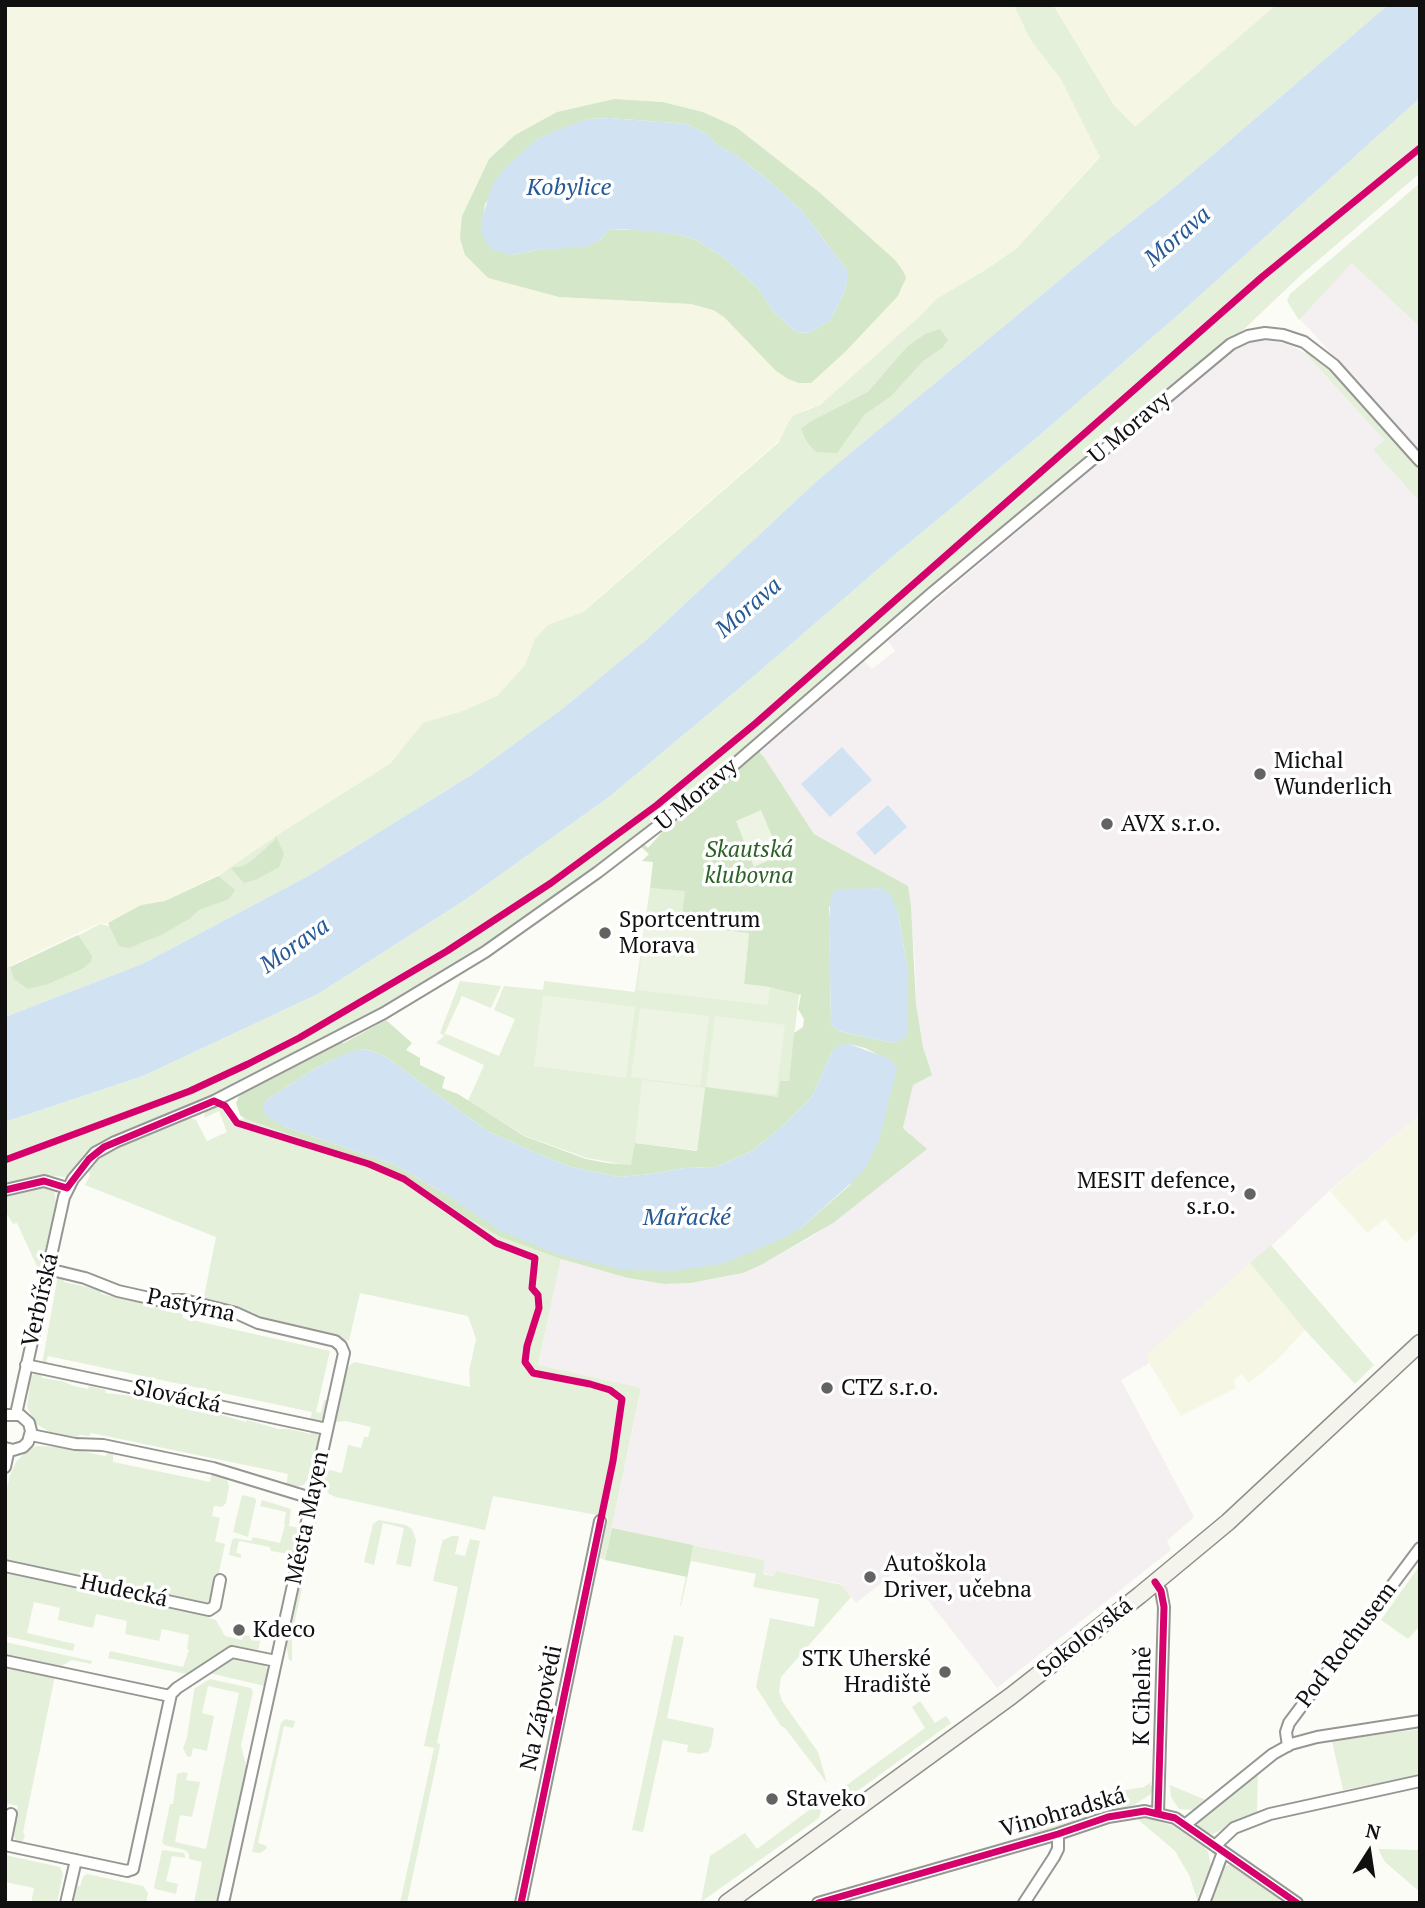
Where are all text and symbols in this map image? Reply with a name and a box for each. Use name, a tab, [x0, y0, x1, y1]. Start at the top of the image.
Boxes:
water label: Kobylice	[526, 174, 612, 202]
water label: Morava	[1139, 200, 1217, 274]
street label: U Moravy	[1084, 386, 1176, 470]
water label: Morava	[710, 571, 788, 645]
place label: Michal Wunderlich	[1274, 747, 1392, 801]
street label: U Moravy	[651, 753, 743, 837]
marker: Michal Wunderlich	[1252, 766, 1268, 782]
place label: AVX s.r.o.	[1121, 810, 1221, 838]
marker: AVX s.r.o.	[1099, 816, 1115, 832]
park label: Skautská klubovna	[705, 836, 793, 890]
place label: Sportcentrum Morava	[619, 906, 760, 960]
water label: Morava	[255, 912, 335, 980]
marker: Sportcentrum Morava	[597, 925, 613, 941]
place label: MESIT defence, s.r.o.	[1077, 1167, 1236, 1221]
marker: MESIT defence, s.r.o.	[1242, 1186, 1258, 1202]
water label: Mařacké	[643, 1204, 731, 1232]
street label: Verbířská	[17, 1250, 65, 1350]
street label: Pastýrna	[144, 1283, 238, 1329]
street label: Slovácká	[131, 1374, 223, 1420]
place label: CTZ s.r.o.	[841, 1374, 939, 1402]
marker: CTZ s.r.o.	[819, 1380, 835, 1396]
street label: Města Mayen	[280, 1449, 336, 1587]
place label: Autoškola Driver, učebna	[884, 1550, 1032, 1604]
street label: Hudecká	[78, 1568, 170, 1614]
marker: Autoškola Driver, učebna	[862, 1569, 878, 1585]
street label: Pod Rochusem	[1291, 1577, 1403, 1713]
street label: Sokolovská	[1032, 1592, 1138, 1684]
place label: Kdeco	[253, 1616, 315, 1644]
marker: Kdeco	[231, 1622, 247, 1638]
street label: Na Zápovědi	[515, 1643, 569, 1773]
place label: STK Uherské Hradiště	[802, 1645, 931, 1699]
street label: K Cihelně	[1128, 1646, 1158, 1746]
marker: STK Uherské Hradiště	[937, 1664, 953, 1680]
street label: Vinohradská	[997, 1782, 1129, 1844]
place label: Staveko	[786, 1785, 866, 1813]
marker: Staveko	[764, 1791, 780, 1807]
north arrow	[1334, 1817, 1404, 1887]
text: N	[1364, 1817, 1383, 1845]

